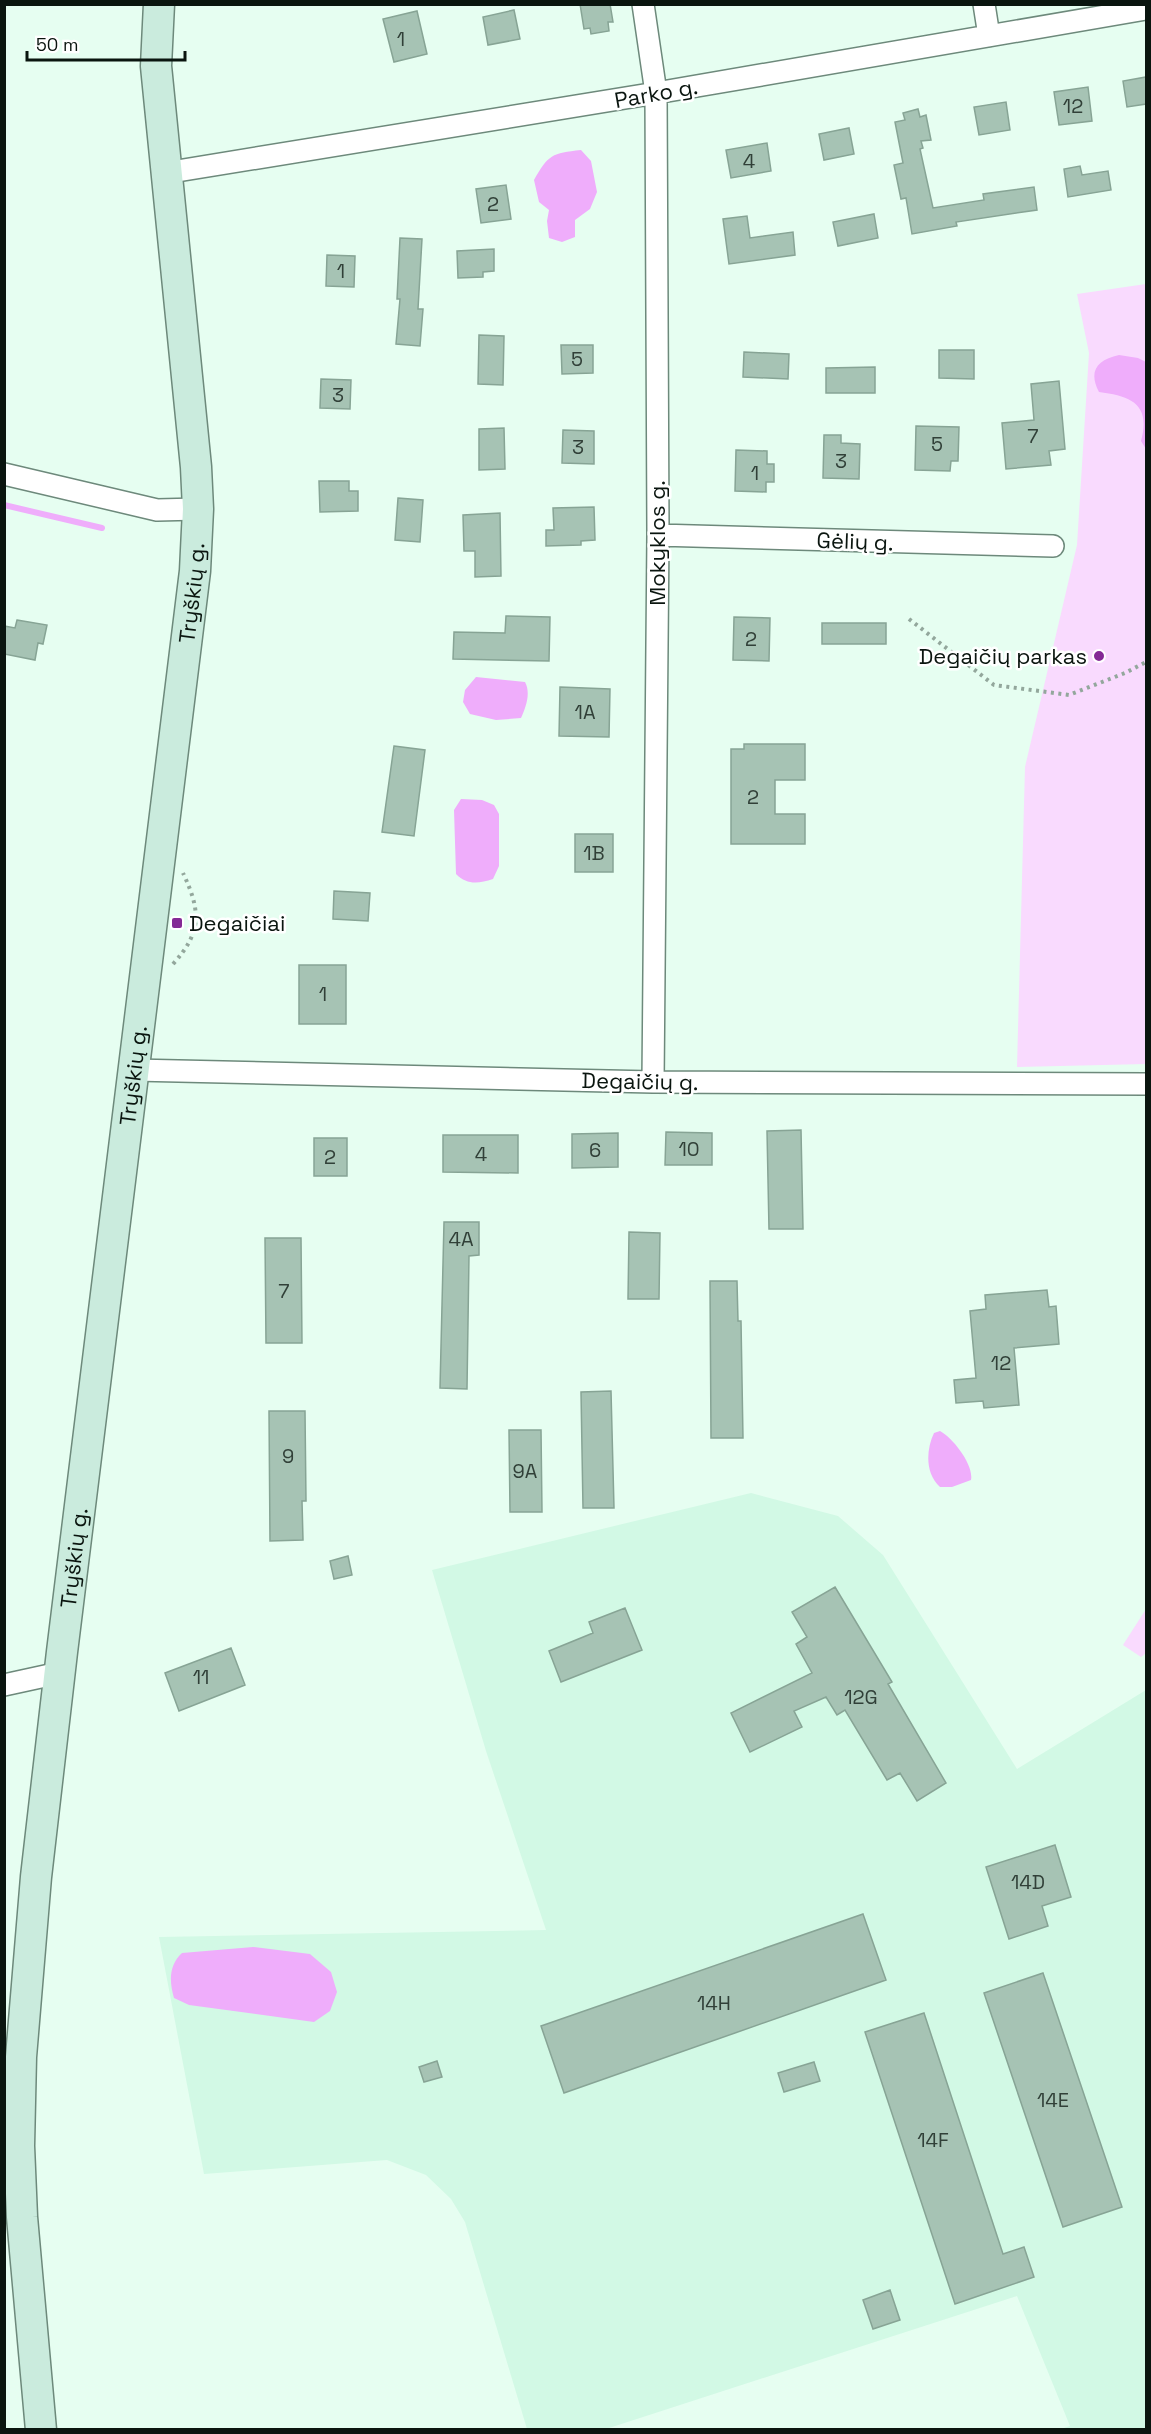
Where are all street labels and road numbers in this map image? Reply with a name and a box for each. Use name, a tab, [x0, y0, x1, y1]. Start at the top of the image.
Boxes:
street label: Parko g.	[612, 72, 700, 114]
street label: Mokyklos g.	[643, 480, 671, 606]
street label: Gėlių g.	[816, 526, 894, 556]
street label: Tryškių g.	[172, 542, 210, 645]
street label: Tryškių g.	[113, 1024, 153, 1127]
street label: Degaičių g.	[581, 1066, 699, 1096]
street label: Tryškių g.	[54, 1506, 94, 1609]

